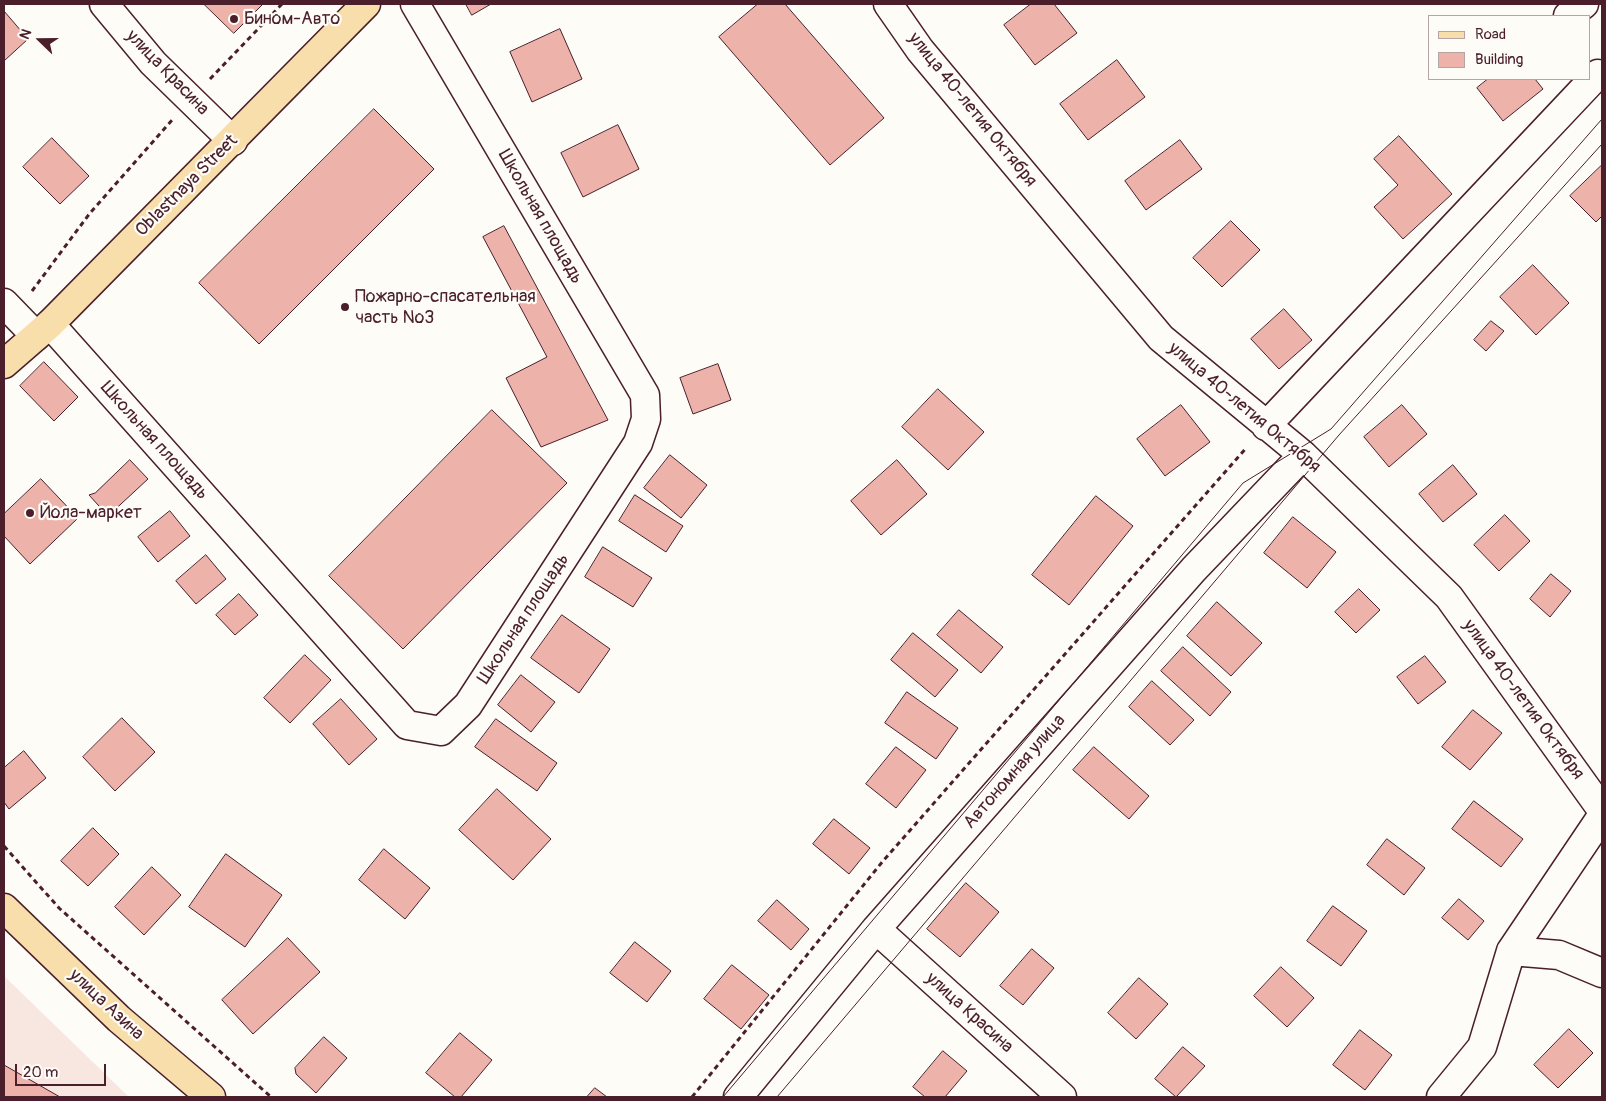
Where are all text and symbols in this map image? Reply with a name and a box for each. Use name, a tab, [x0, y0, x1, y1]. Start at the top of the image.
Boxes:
place label: Бином-Авто	[244, 8, 340, 30]
marker: Бином-Авто	[228, 13, 240, 25]
north arrow	[15, 15, 65, 65]
legend	[1428, 15, 1591, 80]
text: Road	[1475, 25, 1506, 44]
street label: улица Красина	[121, 26, 213, 120]
text: N	[16, 27, 35, 42]
street label: улица 40-летия Октября	[903, 28, 1041, 192]
text: Building	[1475, 50, 1523, 69]
street label: Oblastnaya Street	[131, 130, 243, 242]
street label: Школьная площадь	[493, 146, 587, 288]
place label: Пожарно-спасательная часть №3	[355, 286, 536, 328]
marker: Пожарно-спасательная часть №3	[339, 301, 351, 313]
street label: улица 40-летия Октября	[1163, 338, 1325, 478]
street label: Школьная площадь	[95, 378, 213, 504]
place label: Йола-маркет	[40, 502, 142, 524]
marker: Йола-маркет	[24, 507, 36, 519]
street label: Школьная площадь	[474, 550, 574, 688]
street label: улица 40-летия Октября	[1458, 616, 1588, 784]
street label: Автономная улица	[960, 710, 1070, 834]
street label: улица Азина	[64, 965, 148, 1045]
street label: улица Красина	[921, 968, 1017, 1058]
scale bar	[18, 1054, 109, 1086]
text: 20 m	[23, 1063, 58, 1082]

